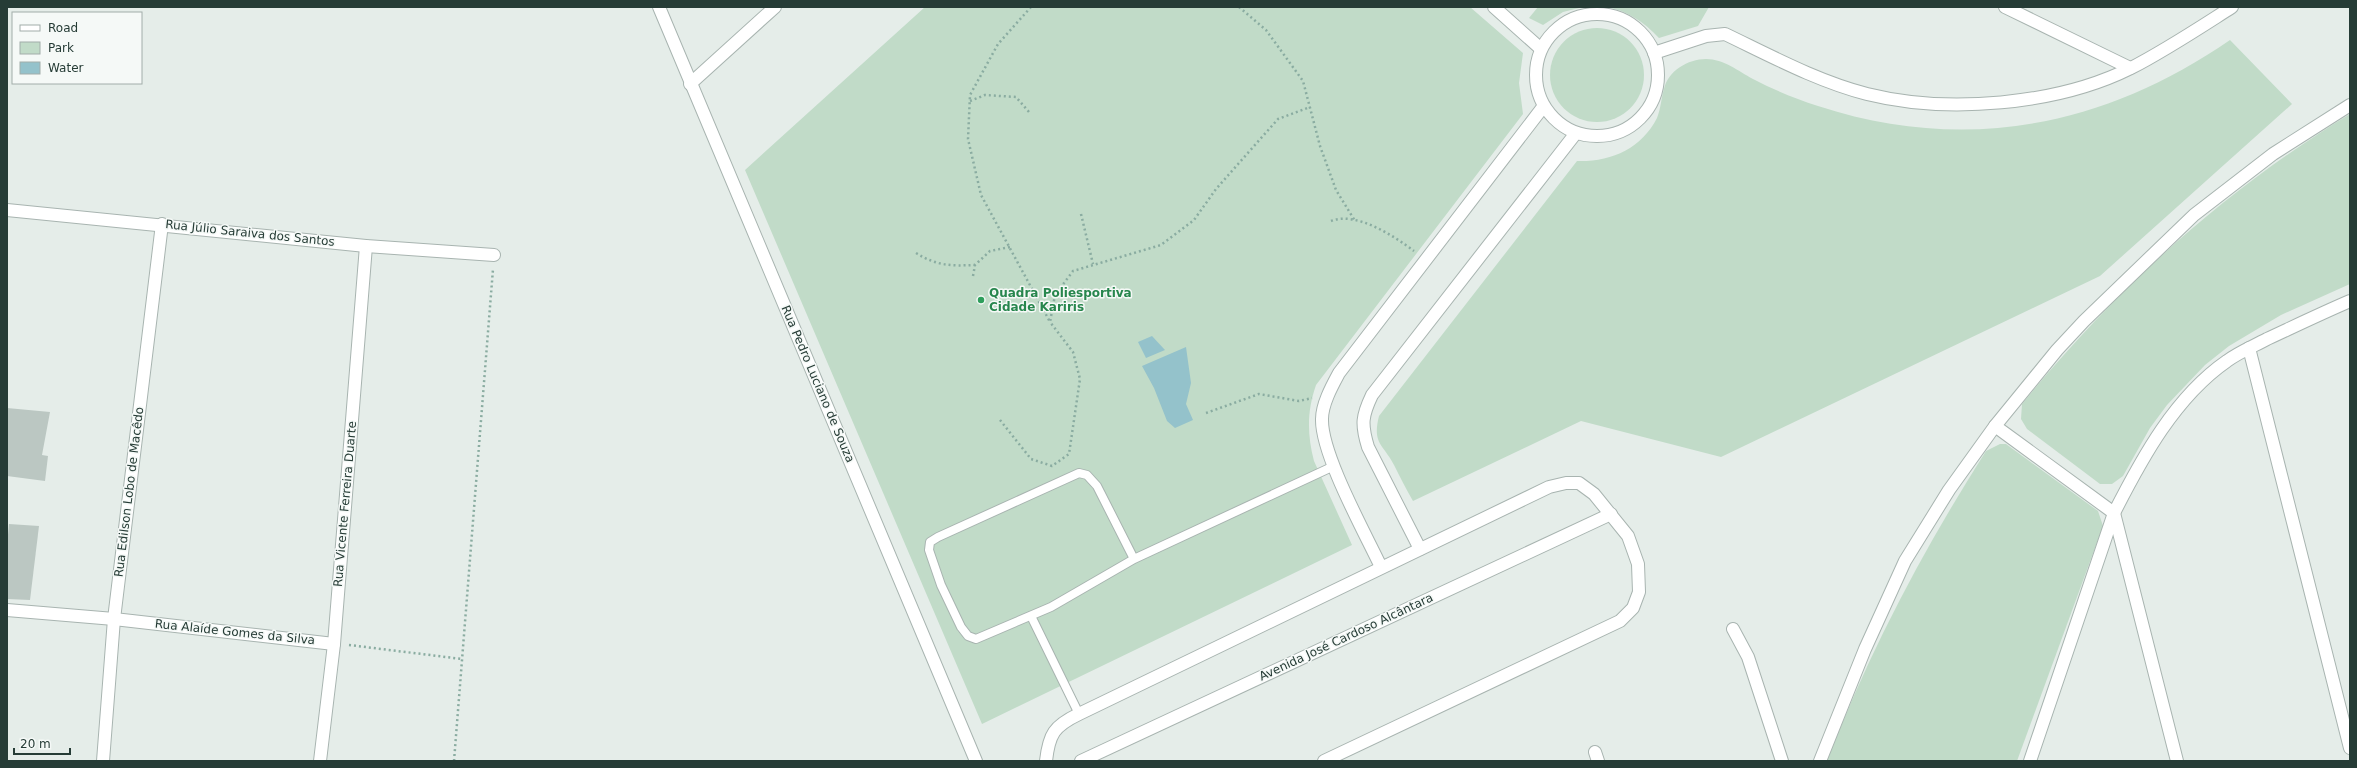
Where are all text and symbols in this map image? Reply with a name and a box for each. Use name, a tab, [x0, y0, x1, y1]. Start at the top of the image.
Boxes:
legend	[12, 12, 142, 84]
text: Road	[48, 21, 78, 35]
text: Park	[48, 41, 74, 55]
text: Water	[48, 61, 84, 75]
street label: Rua Júlio Saraiva dos Santos	[165, 217, 335, 249]
place label: Quadra Poliesportiva Cidade Kariris	[989, 286, 1132, 314]
marker: Quadra Poliesportiva Cidade Kariris	[976, 295, 986, 305]
street label: Rua Pedro Luciano de Souza	[778, 303, 858, 465]
street label: Rua Edilson Lobo de Macêdo	[112, 406, 146, 578]
street label: Rua Vicente Ferreira Duarte	[331, 421, 359, 587]
street label: Avenida José Cardoso Alcântara	[1257, 590, 1435, 684]
street label: Rua Alaíde Gomes da Silva	[154, 617, 316, 647]
scale bar	[14, 730, 70, 756]
text: 20 m	[20, 737, 51, 751]

